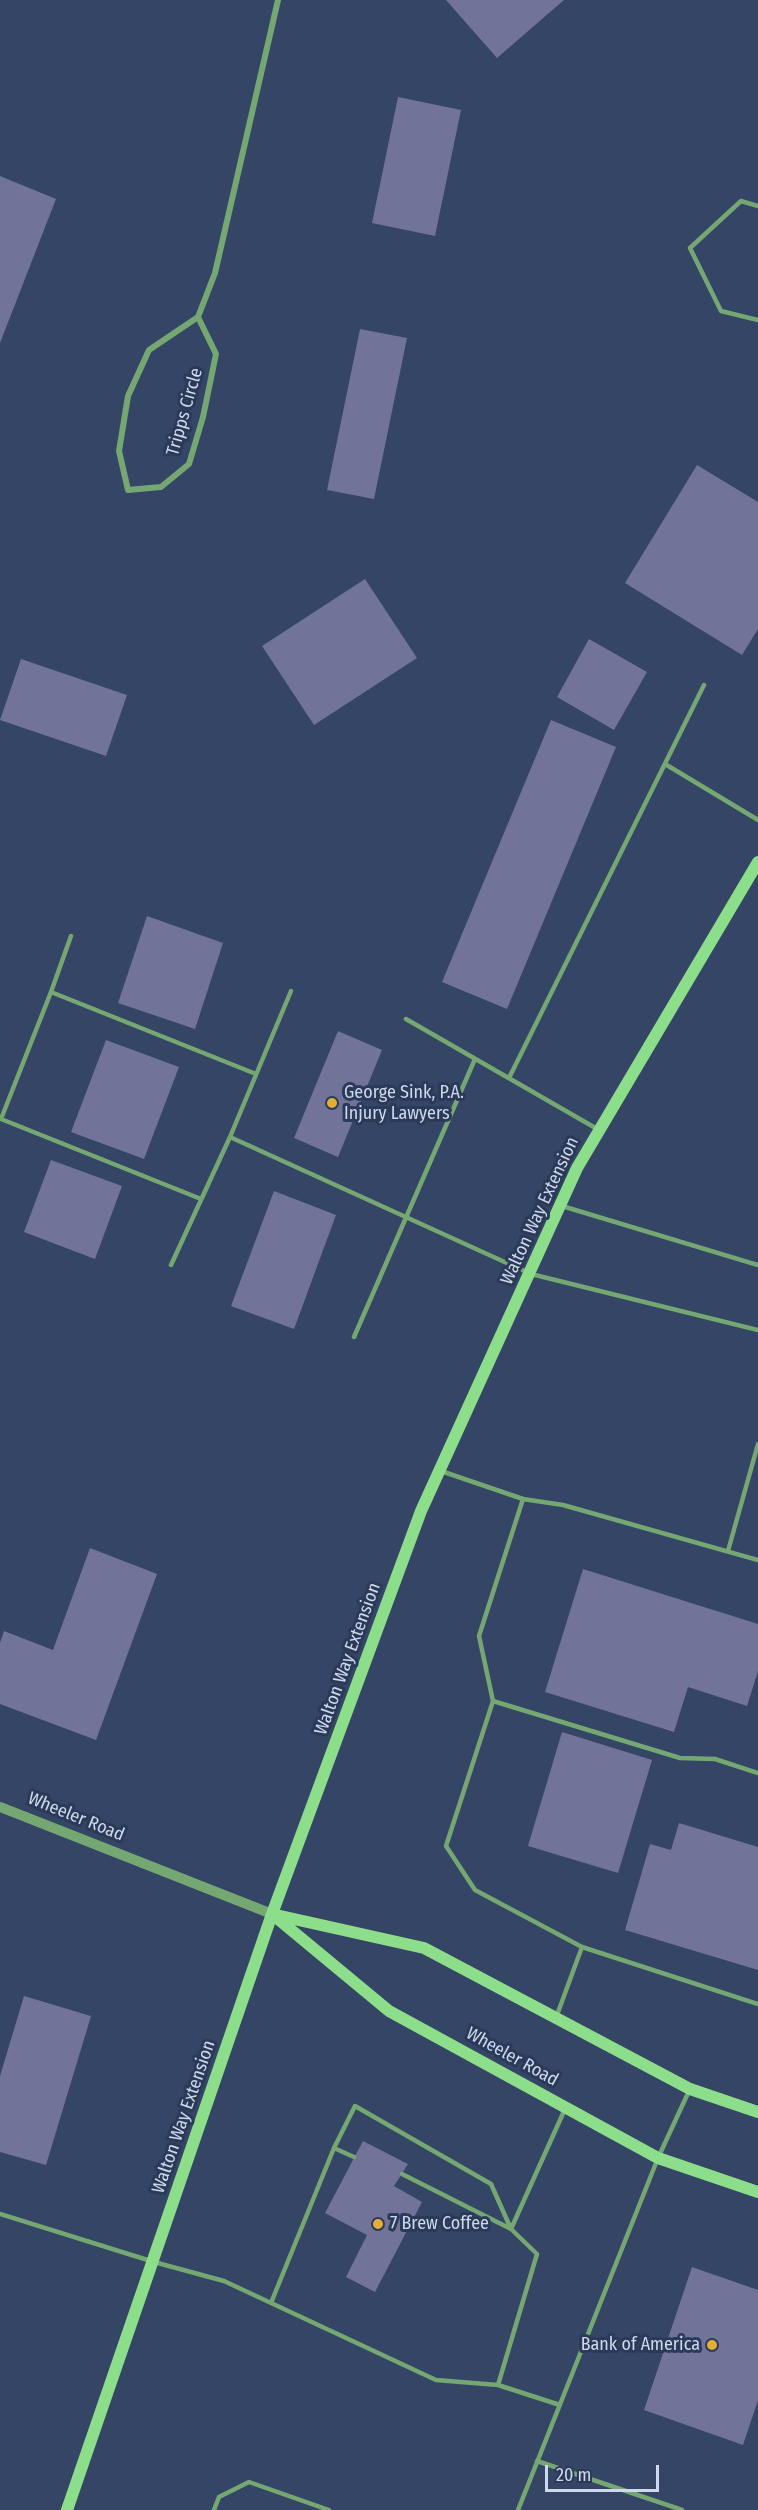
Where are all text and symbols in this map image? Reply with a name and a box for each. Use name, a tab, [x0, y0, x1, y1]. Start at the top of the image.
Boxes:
street label: Tripps Circle	[162, 366, 208, 458]
place label: George Sink, P.A. Injury Lawyers	[344, 1082, 464, 1124]
marker: George Sink, P.A. Injury Lawyers	[325, 1096, 339, 1110]
street label: Walton Way Extension	[496, 1134, 584, 1288]
street label: Walton Way Extension	[310, 1580, 386, 1738]
street label: Wheeler Road	[25, 1788, 127, 1846]
street label: Wheeler Road	[462, 2023, 562, 2091]
street label: Walton Way Extension	[148, 2038, 220, 2196]
place label: 7 Brew Coffee	[390, 2213, 489, 2235]
marker: 7 Brew Coffee	[371, 2217, 385, 2231]
place label: Bank of America	[581, 2334, 700, 2356]
marker: Bank of America	[705, 2338, 719, 2352]
scale bar	[548, 2453, 662, 2491]
text: 20 m	[556, 2464, 591, 2486]

